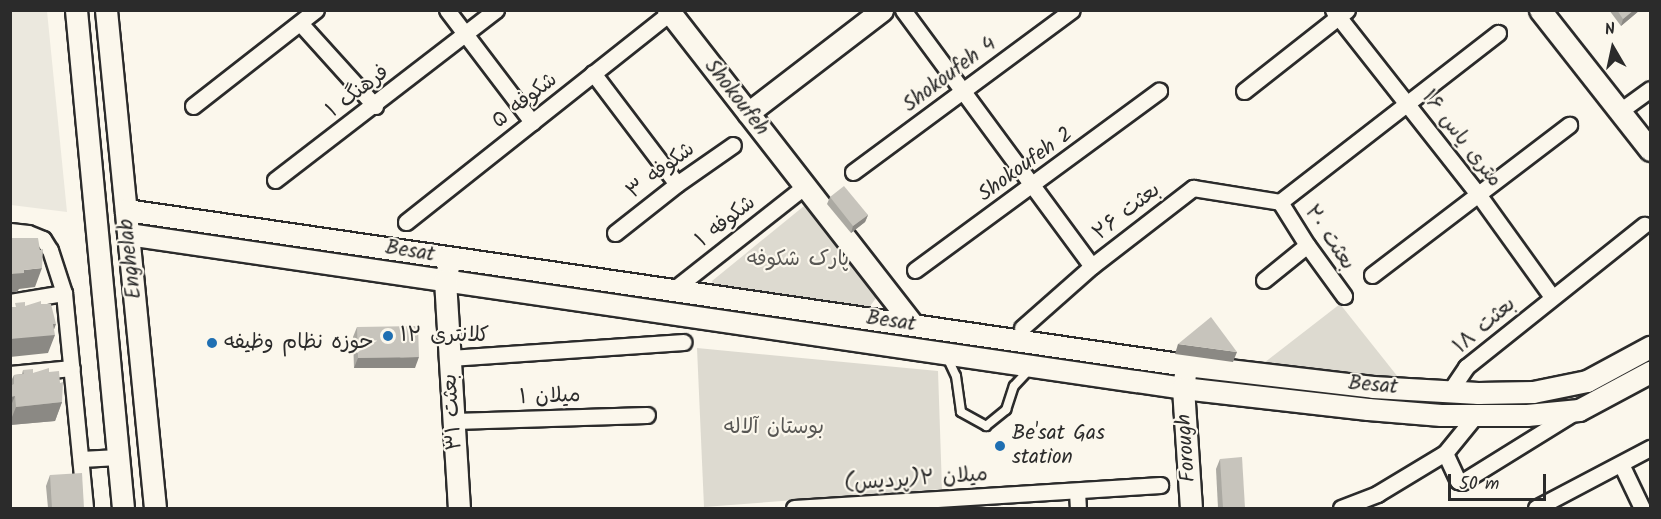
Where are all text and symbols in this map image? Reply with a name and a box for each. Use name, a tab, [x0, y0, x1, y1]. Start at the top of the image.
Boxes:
text: N	[1603, 17, 1617, 43]
north arrow	[1583, 18, 1643, 78]
street label: Shokoufeh 4	[899, 32, 1001, 118]
street label: Shokoufeh	[698, 55, 774, 141]
street label: فرهنگ ۱	[322, 60, 394, 124]
street label: شکوفه ۵	[487, 68, 563, 134]
street label: ۱۶ متری یاس	[1415, 86, 1507, 192]
street label: Shokoufeh 2	[974, 122, 1078, 208]
street label: شکوفه ۳	[622, 137, 700, 205]
street label: بعثت ۲۶	[1088, 178, 1166, 246]
street label: شکوفه ۱	[691, 191, 761, 253]
street label: بعثت ۲۰	[1298, 201, 1360, 275]
street label: Enghelab	[114, 218, 148, 300]
street label: Besat	[383, 236, 437, 268]
park label: پارک شکوفه	[747, 247, 849, 273]
street label: بعثت ۱۸	[1449, 292, 1521, 360]
street label: Besat	[865, 306, 917, 338]
place label: کلانتری ۱۲	[400, 323, 489, 349]
marker: کلانتری ۱۲	[381, 329, 395, 343]
place label: حوزه نظام وظیفه	[224, 330, 374, 356]
marker: حوزه نظام وظیفه	[205, 336, 219, 350]
street label: Besat	[1347, 371, 1399, 401]
street label: بعثت ۳۱	[438, 373, 468, 451]
street label: میلان ۱	[519, 383, 581, 411]
street label: Forough	[1172, 413, 1202, 483]
park label: بوستان آلاله	[724, 415, 824, 441]
place label: Be'sat Gas station	[1012, 421, 1105, 471]
marker: Be'sat Gas station	[993, 439, 1007, 453]
street label: میلان ۲(پردیس)	[843, 462, 989, 498]
scale bar	[1451, 462, 1548, 500]
text: 50 m	[1459, 470, 1499, 499]

